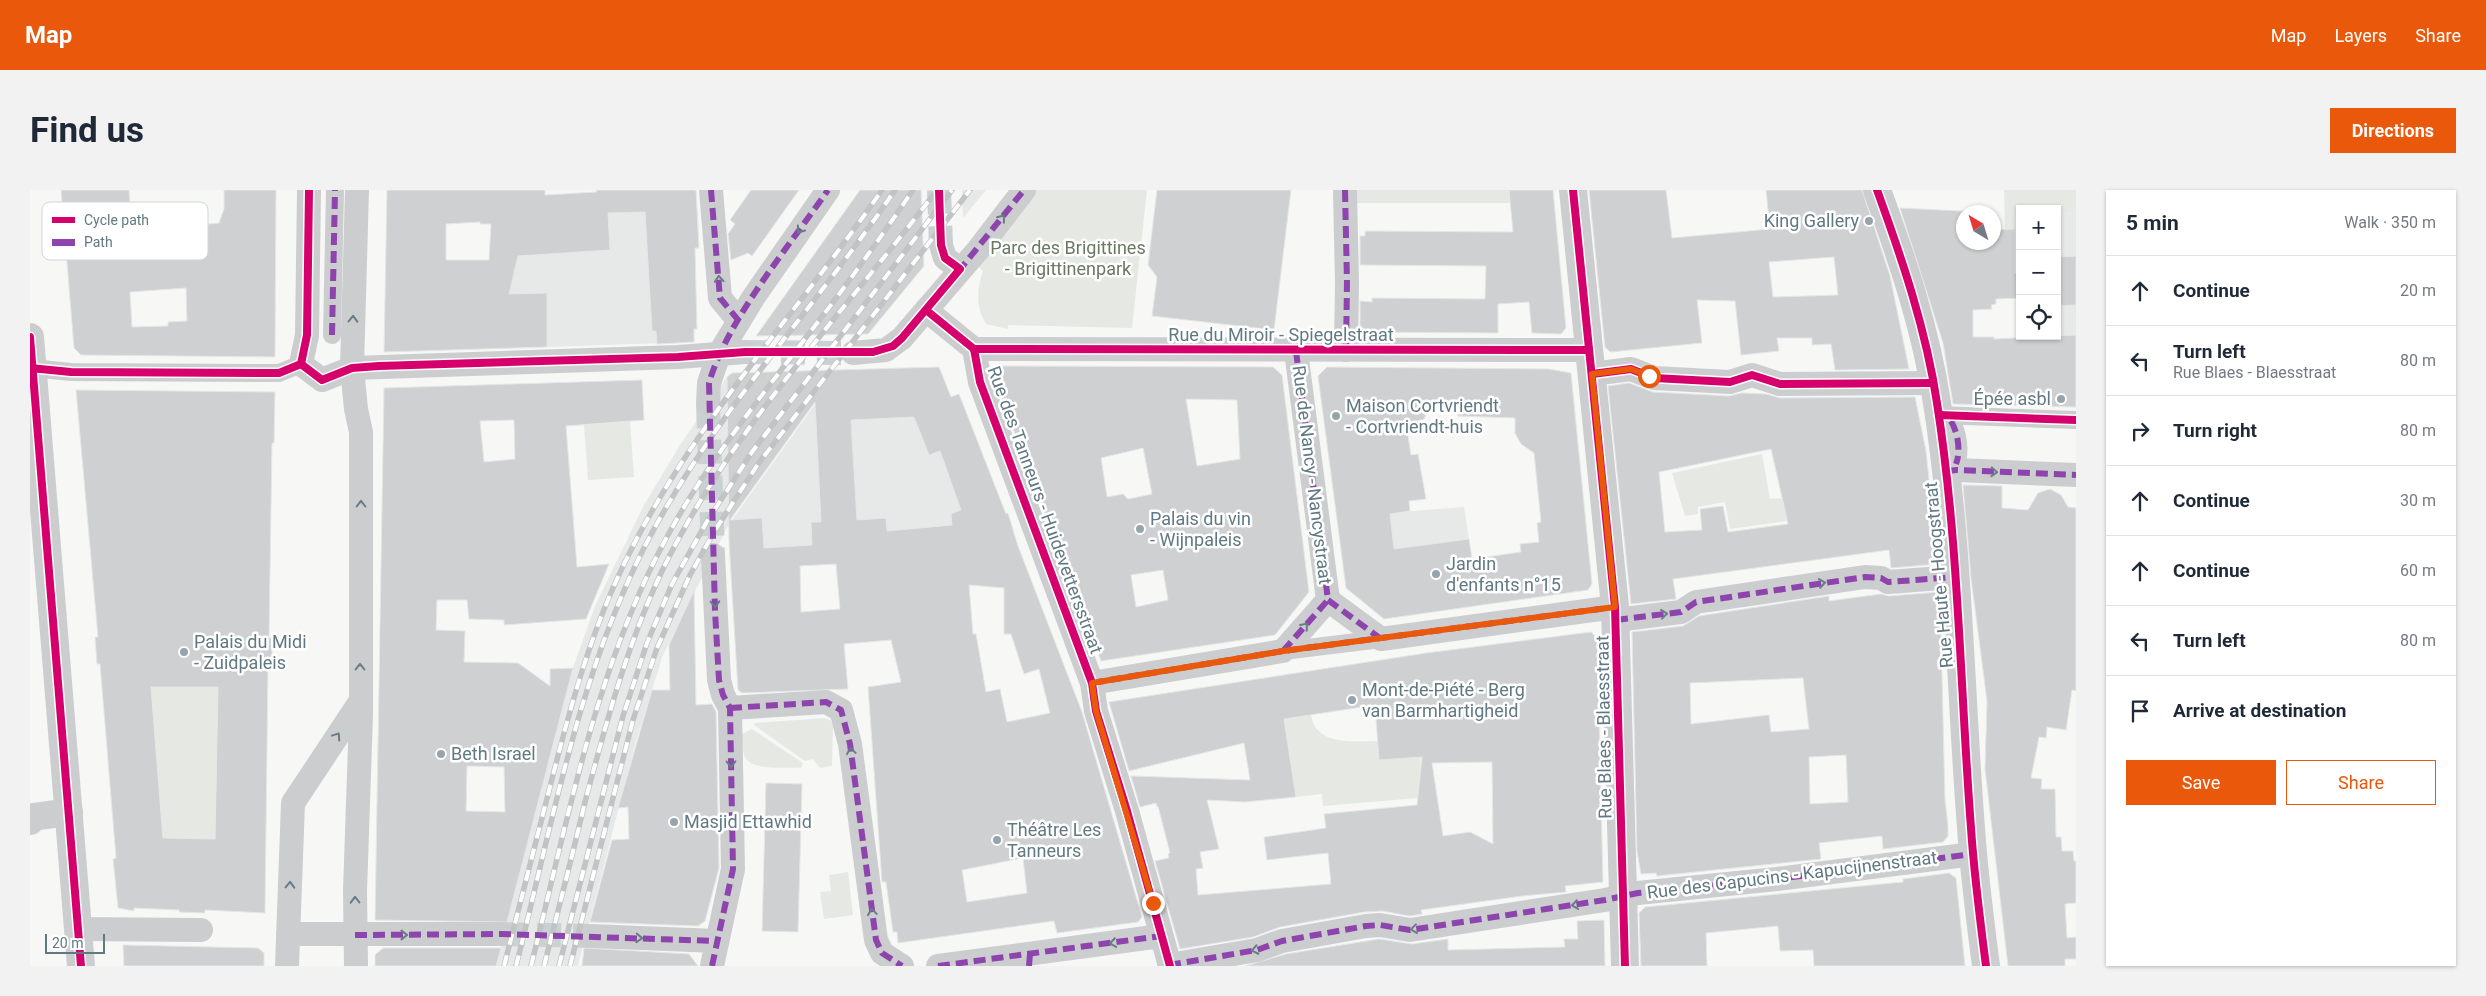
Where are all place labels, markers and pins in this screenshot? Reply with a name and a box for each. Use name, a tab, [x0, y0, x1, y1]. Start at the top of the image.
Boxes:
place label: King Gallery	[1764, 210, 1859, 231]
marker: King Gallery	[1863, 215, 1875, 227]
place label: Épée asbl	[1974, 388, 2051, 409]
marker: Épée asbl	[2055, 393, 2067, 405]
place label: Maison Cortvriendt - Cortvriendt-huis	[1346, 395, 1499, 437]
marker: Maison Cortvriendt - Cortvriendt-huis	[1330, 410, 1342, 422]
place label: Palais du vin - Wijnpaleis	[1150, 508, 1251, 550]
marker: Palais du vin - Wijnpaleis	[1134, 523, 1146, 535]
place label: Jardin d'enfants n°15	[1446, 553, 1561, 595]
marker: Jardin d'enfants n°15	[1430, 568, 1442, 580]
place label: Palais du Midi - Zuidpaleis	[194, 631, 307, 673]
marker: Palais du Midi - Zuidpaleis	[178, 646, 190, 658]
place label: Mont-de-Piété - Berg van Barmhartigheid	[1362, 679, 1525, 721]
marker: Mont-de-Piété - Berg van Barmhartigheid	[1346, 694, 1358, 706]
place label: Beth Israel	[451, 743, 536, 764]
marker: Beth Israel	[435, 748, 447, 760]
place label: Masjid Ettawhid	[684, 811, 812, 832]
marker: Masjid Ettawhid	[668, 816, 680, 828]
place label: Théâtre Les Tanneurs	[1007, 819, 1101, 861]
marker: Théâtre Les Tanneurs	[991, 834, 1003, 846]

